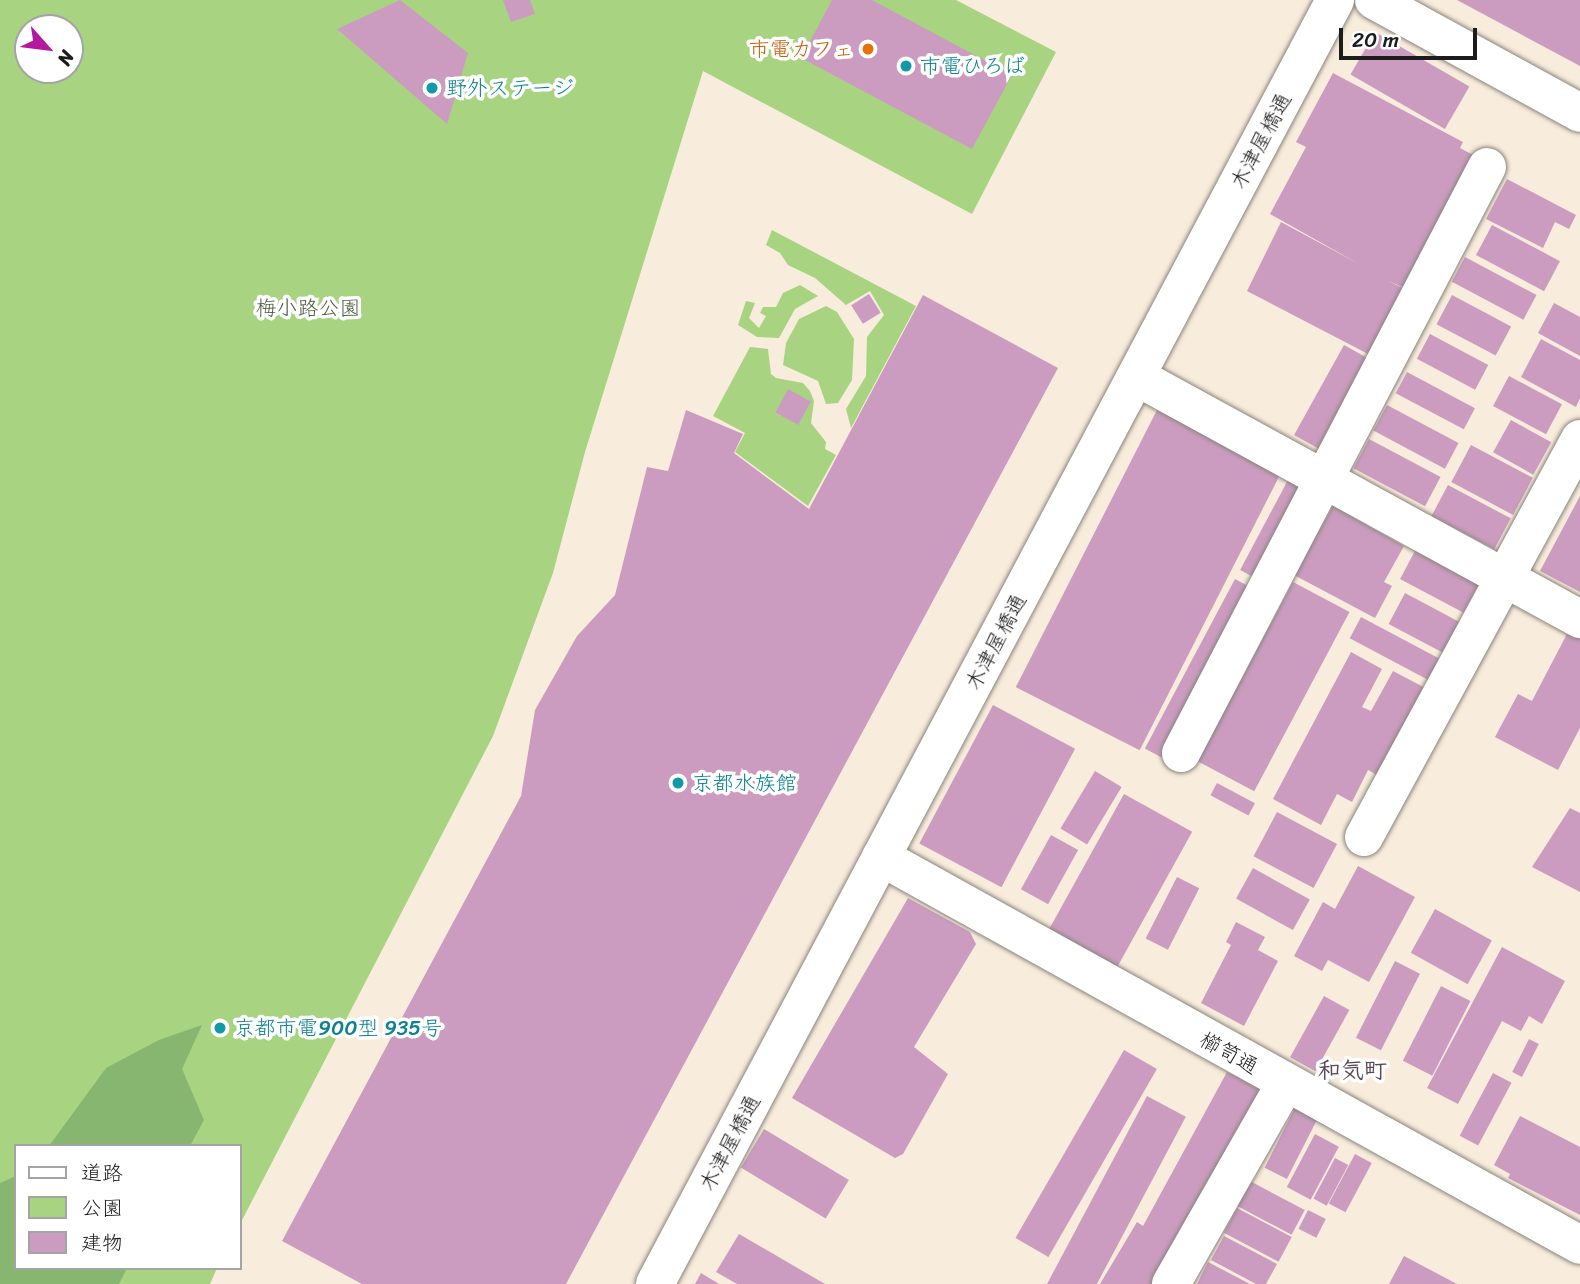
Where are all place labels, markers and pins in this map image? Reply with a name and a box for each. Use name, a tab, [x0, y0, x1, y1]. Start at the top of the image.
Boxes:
place label: 市電カフェ	[749, 36, 854, 62]
marker: 市電カフェ	[860, 41, 876, 57]
place label: 市電ひろば	[920, 53, 1025, 79]
marker: 市電ひろば	[898, 58, 914, 74]
place label: 野外ステージ	[446, 75, 572, 101]
marker: 野外ステージ	[424, 80, 440, 96]
place label: 京都水族館	[692, 770, 797, 796]
marker: 京都水族館	[670, 775, 686, 791]
place label: 京都市電900型 935号	[234, 1015, 442, 1041]
marker: 京都市電900型 935号	[212, 1020, 228, 1036]

